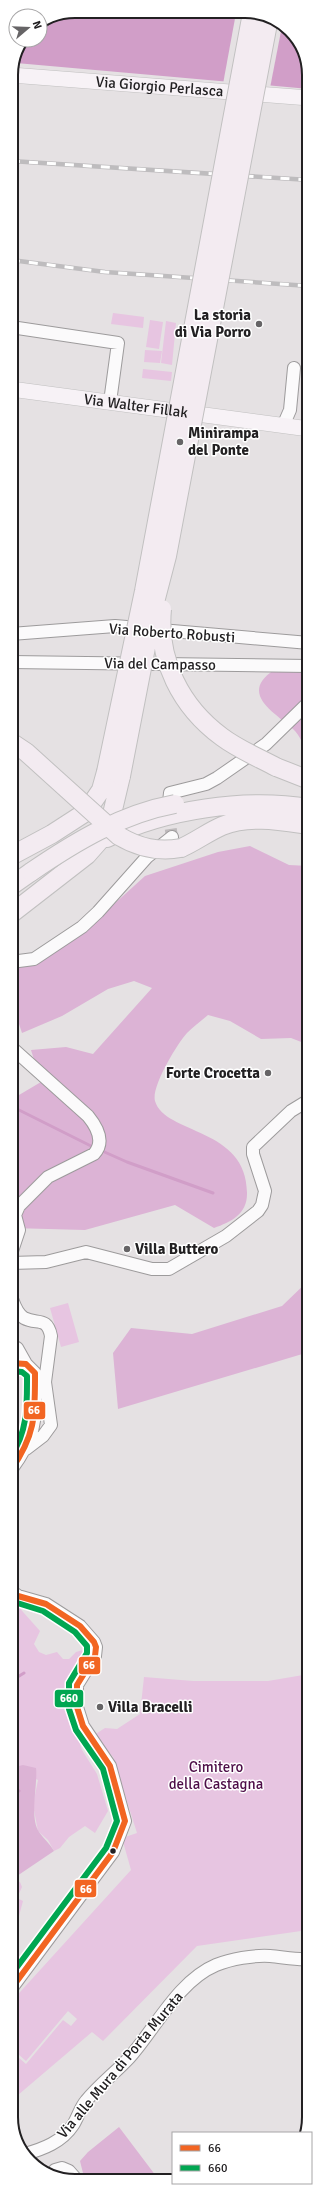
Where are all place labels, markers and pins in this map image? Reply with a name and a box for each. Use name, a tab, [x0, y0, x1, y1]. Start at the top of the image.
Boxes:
place label: La storia di Via Porro	[175, 306, 251, 341]
marker: La storia di Via Porro	[254, 319, 264, 329]
place label: Minirampa del Ponte	[188, 424, 259, 459]
marker: Minirampa del Ponte	[175, 437, 185, 447]
place label: Forte Crocetta	[166, 1064, 260, 1082]
marker: Forte Crocetta	[263, 1068, 273, 1078]
place label: Villa Buttero	[135, 1240, 219, 1258]
marker: Villa Buttero	[122, 1244, 132, 1254]
place label: Villa Bracelli	[108, 1698, 192, 1716]
marker: Villa Bracelli	[95, 1702, 105, 1712]
unlabelled marker	[108, 1846, 118, 1856]

